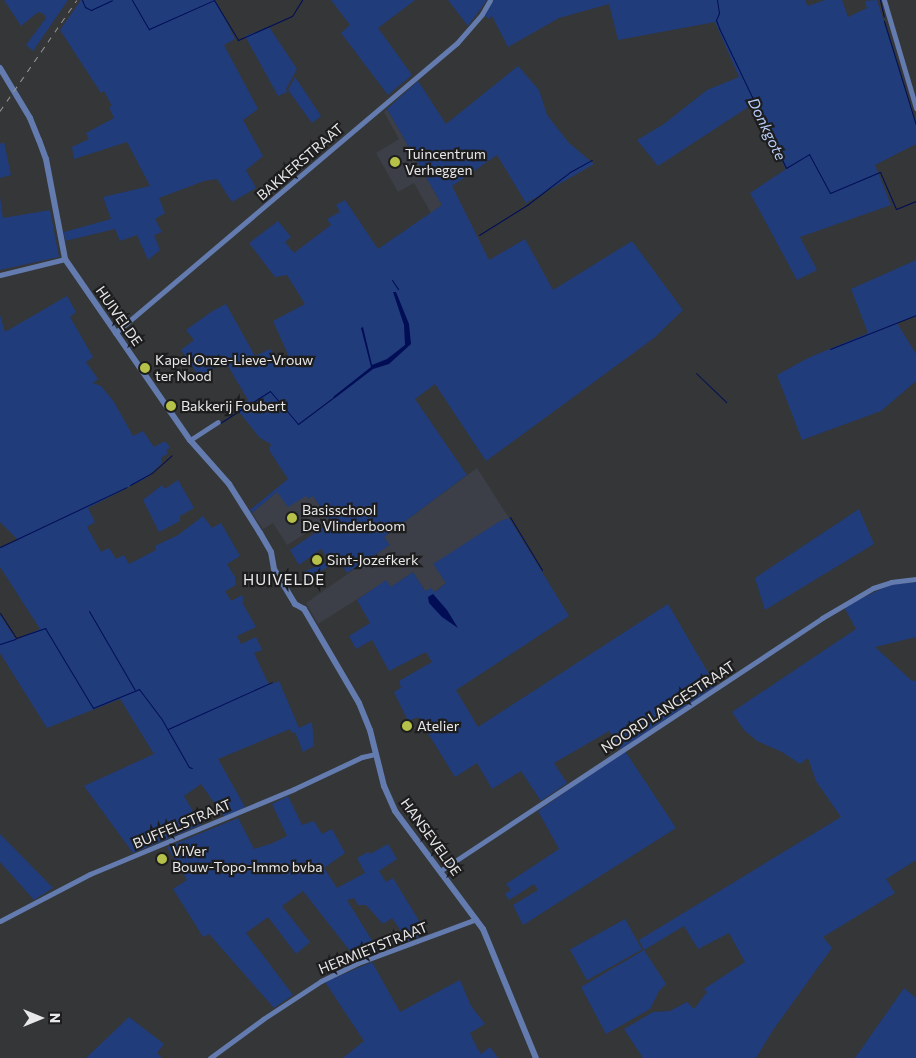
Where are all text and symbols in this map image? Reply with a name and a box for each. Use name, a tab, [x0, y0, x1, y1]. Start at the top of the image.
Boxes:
water label: Donkgote	[744, 95, 790, 163]
street label: BAKKERSTRAAT	[254, 120, 346, 204]
place label: Tuincentrum Verheggen	[405, 146, 486, 178]
marker: Tuincentrum Verheggen	[389, 156, 401, 168]
street label: HUIVELDE	[92, 283, 146, 349]
place label: Kapel Onze-Lieve-Vrouw ter Nood	[155, 352, 313, 384]
marker: Kapel Onze-Lieve-Vrouw ter Nood	[139, 362, 151, 374]
place label: Bakkerij Foubert	[181, 398, 286, 414]
marker: Bakkerij Foubert	[165, 400, 177, 412]
place label: Basisschool De Vlinderboom	[302, 502, 405, 534]
marker: Basisschool De Vlinderboom	[286, 512, 298, 524]
place label: Sint-Jozefkerk	[327, 552, 418, 568]
marker: Sint-Jozefkerk	[311, 554, 323, 566]
district label: HUIVELDE	[242, 571, 326, 589]
street label: NOORD LANGESTRAAT	[598, 657, 738, 757]
place label: Atelier	[417, 718, 459, 734]
marker: Atelier	[401, 720, 413, 732]
street label: HANSEVELDE	[397, 795, 465, 879]
street label: BUFFELSTRAAT	[130, 796, 234, 852]
place label: ViVer Bouw-Topo-Immo bvba	[172, 843, 323, 876]
marker: ViVer Bouw-Topo-Immo bvba	[156, 853, 168, 865]
street label: HERMIETSTRAAT	[316, 918, 430, 978]
north arrow	[15, 993, 65, 1043]
text: N	[47, 1013, 64, 1023]

